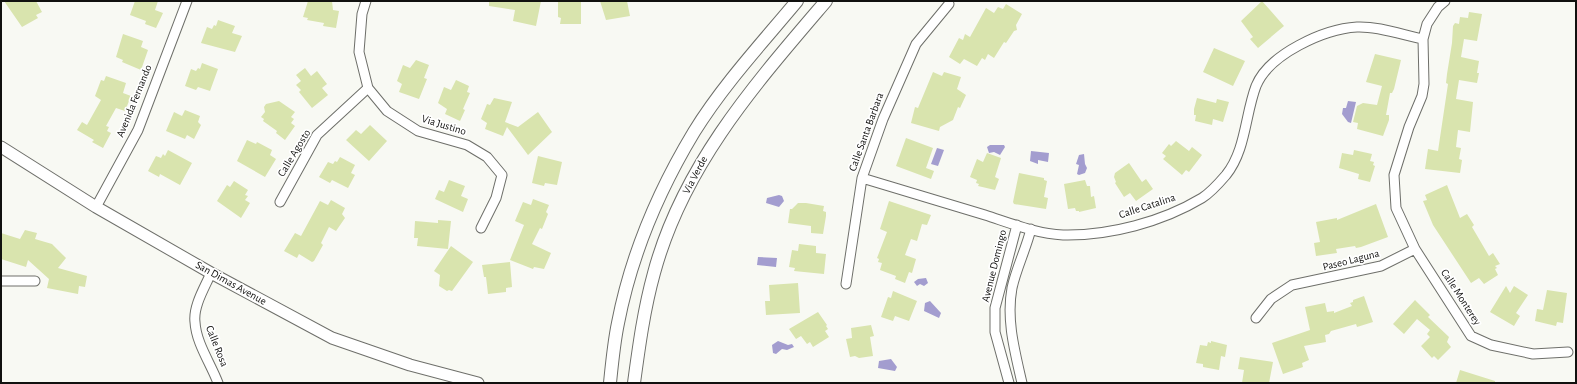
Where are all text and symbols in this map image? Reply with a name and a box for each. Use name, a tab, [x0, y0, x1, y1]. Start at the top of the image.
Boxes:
street label: Avenida Fernando	[114, 63, 154, 139]
street label: Calle Santa Barbara	[847, 91, 885, 173]
street label: Via Justino	[420, 113, 468, 137]
street label: Calle Agosto	[276, 127, 312, 179]
street label: Via Verde	[681, 154, 709, 196]
street label: Calle Catalina	[1117, 192, 1177, 220]
street label: Avenue Domingo	[980, 229, 1008, 303]
street label: Paseo Laguna	[1321, 248, 1381, 272]
street label: San Dimas Avenue	[194, 259, 268, 307]
street label: Calle Monterey	[1439, 267, 1483, 327]
street label: Calle Rosa	[204, 324, 230, 368]

